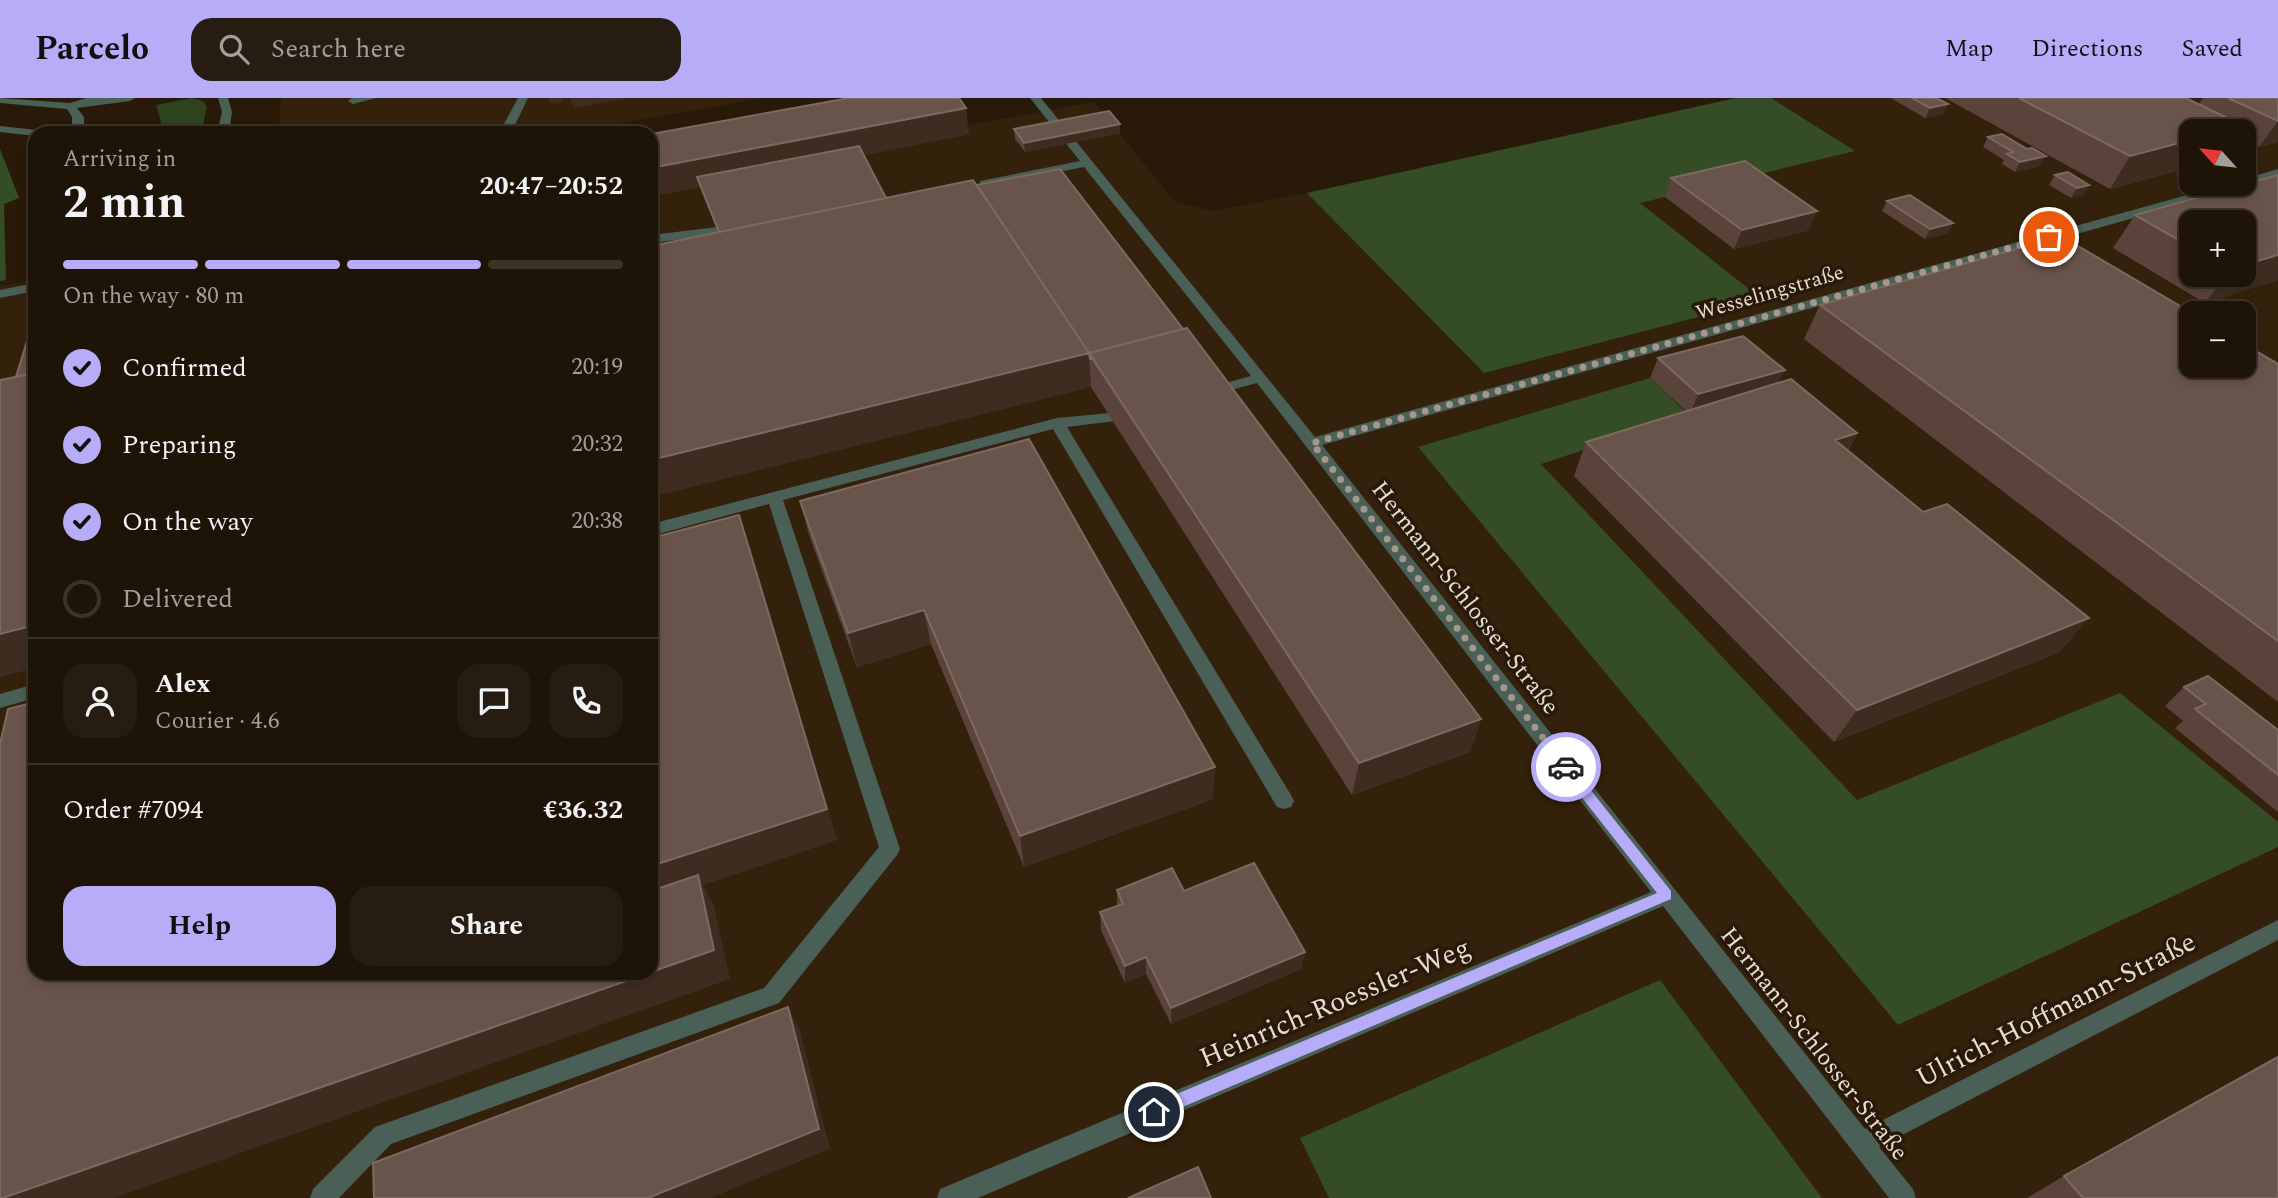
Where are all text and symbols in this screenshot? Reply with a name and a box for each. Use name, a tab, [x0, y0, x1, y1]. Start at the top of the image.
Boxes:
search box	[191, 18, 681, 81]
text: Parcelo	[35, 24, 149, 74]
text: Search here	[271, 29, 406, 69]
icon: search	[215, 30, 253, 68]
text: Map	[1945, 31, 1993, 67]
text: Directions	[2031, 31, 2143, 67]
text: Saved	[2181, 31, 2243, 67]
north arrow	[2179, 119, 2256, 196]
map controls	[2179, 119, 2256, 378]
text: Arriving in	[63, 142, 176, 177]
text: 20:47–20:52	[479, 166, 623, 206]
text: 2 min	[63, 168, 185, 238]
pin	[2019, 207, 2079, 267]
button: +	[2179, 210, 2256, 287]
icon: bag	[2030, 218, 2068, 256]
street label: Wesselingstraße	[1692, 257, 1848, 329]
text: On the way · 80 m	[63, 279, 244, 314]
button: −	[2179, 301, 2256, 378]
text: Confirmed	[122, 348, 247, 388]
icon: check	[63, 349, 101, 387]
text: 20:19	[571, 350, 623, 385]
text: Preparing	[122, 425, 236, 465]
icon: check	[63, 426, 101, 464]
text: 20:32	[571, 427, 623, 462]
street label: Hermann-Schlosser-Straße	[1362, 473, 1568, 723]
text: On the way	[122, 502, 253, 542]
icon: check	[63, 503, 101, 541]
text: 20:38	[571, 504, 623, 539]
text: Delivered	[122, 579, 233, 619]
button: person	[63, 664, 137, 738]
text: Alex	[155, 664, 210, 704]
button: chat	[457, 664, 531, 738]
button: phone	[549, 664, 623, 738]
text: Courier · 4.6	[155, 704, 280, 739]
courier	[1531, 732, 1601, 802]
icon: car	[1547, 748, 1585, 786]
text: Order #7094	[63, 790, 203, 830]
text: €36.32	[543, 790, 623, 830]
button: Help	[63, 886, 336, 966]
button: Share	[350, 886, 623, 966]
street label: Hermann-Schlosser-Straße	[1711, 919, 1917, 1169]
street label: Ulrich-Hoffmann-Straße	[1908, 921, 2204, 1099]
street label: Heinrich-Roessler-Weg	[1193, 926, 1477, 1080]
pin	[1124, 1082, 1184, 1142]
icon: home	[1135, 1093, 1173, 1131]

